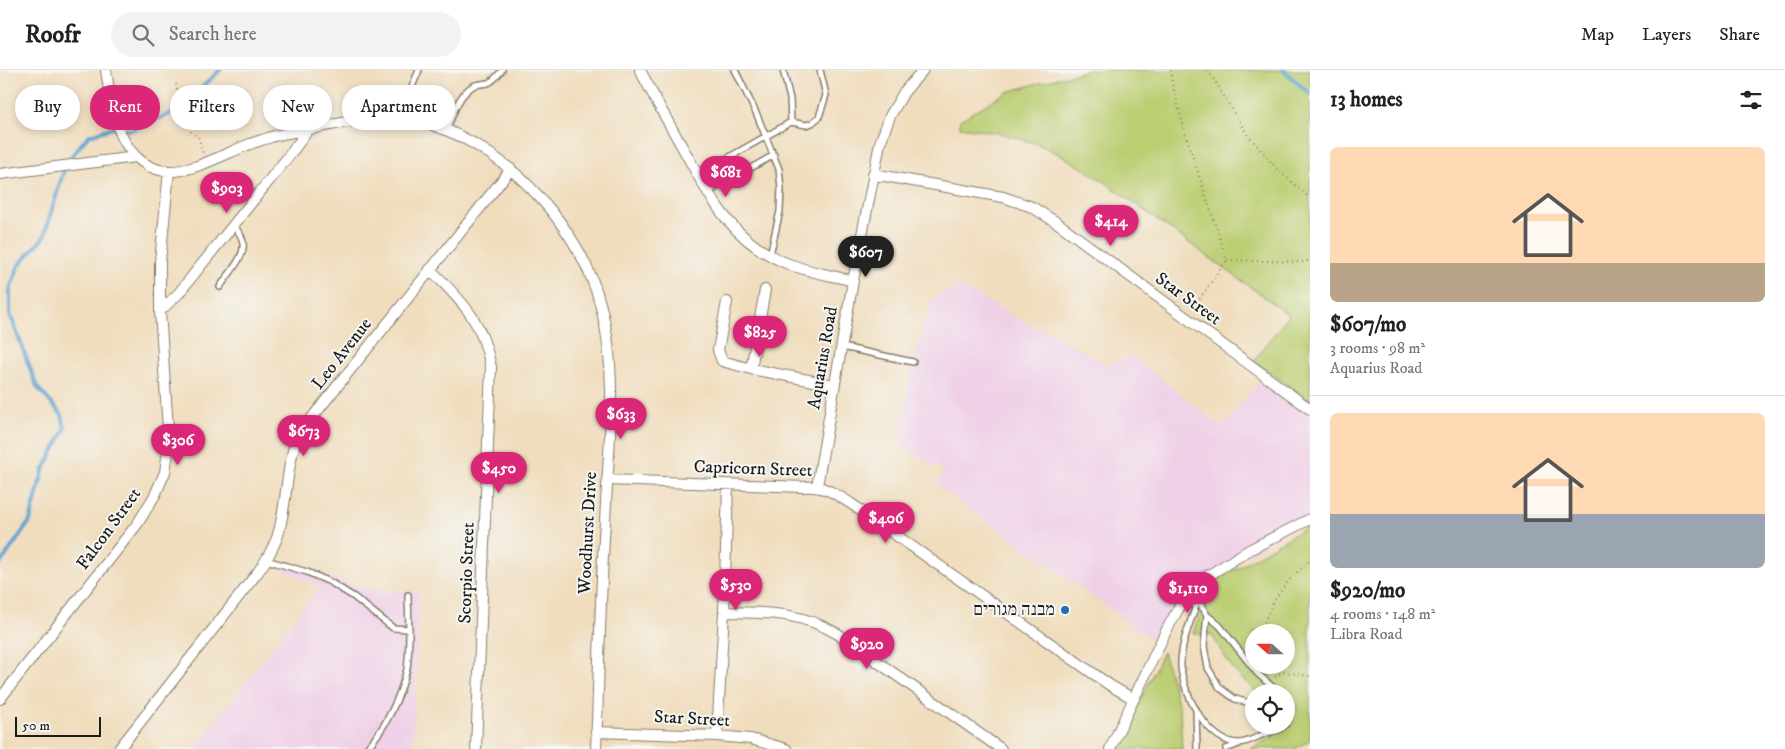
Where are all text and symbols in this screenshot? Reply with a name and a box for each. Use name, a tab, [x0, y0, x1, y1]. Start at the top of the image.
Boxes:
search box	[111, 12, 461, 57]
text: Roofr	[25, 20, 81, 50]
icon: search	[129, 21, 157, 49]
text: Search here	[169, 23, 257, 46]
text: Map	[1581, 24, 1614, 46]
text: Layers	[1642, 24, 1691, 46]
text: Share	[1719, 24, 1760, 46]
chip: Buy	[15, 85, 80, 130]
chip: Rent	[90, 85, 160, 130]
chip: Filters	[170, 85, 253, 130]
chip: New	[263, 85, 332, 130]
chip: Apartment	[342, 85, 455, 130]
icon: filters	[1737, 86, 1765, 114]
text: 13 homes	[1330, 87, 1403, 113]
pin: $681	[696, 156, 756, 198]
text: $681	[711, 162, 741, 182]
pin: $903	[197, 172, 257, 214]
text: $903	[211, 178, 243, 198]
icon: home	[1503, 180, 1593, 270]
pin: $414	[1081, 204, 1141, 247]
text: $414	[1094, 211, 1128, 231]
pin: $607	[836, 236, 896, 278]
text: $607	[849, 242, 883, 262]
street label: Star Street	[1151, 268, 1225, 330]
street label: Aquarius Road	[803, 305, 843, 411]
text: $607/mo	[1330, 312, 1406, 338]
street label: Leo Avenue	[307, 314, 377, 394]
pin: $825	[730, 316, 790, 358]
text: $825	[744, 322, 776, 342]
text: 3 rooms · 98 m²	[1330, 338, 1425, 358]
text: Aquarius Road	[1330, 358, 1422, 378]
pin: $633	[591, 398, 651, 440]
text: $633	[607, 404, 636, 424]
pin: $673	[274, 414, 334, 457]
text: $673	[288, 421, 320, 441]
pin: $306	[148, 424, 208, 466]
text: $306	[162, 430, 194, 450]
icon: home	[1503, 445, 1593, 535]
pin: $450	[469, 452, 529, 494]
street label: Capricorn Street	[693, 456, 813, 482]
text: $450	[482, 458, 516, 478]
street label: Woodhurst Drive	[574, 471, 602, 596]
street label: Falcon Street	[72, 484, 146, 574]
pin: $406	[856, 502, 916, 544]
text: $406	[869, 508, 903, 528]
street label: Scorpio Street	[454, 522, 480, 624]
pin: $530	[706, 568, 766, 611]
pin: $1,110	[1147, 572, 1229, 614]
text: $530	[720, 575, 752, 595]
text: $1,110	[1168, 578, 1208, 598]
text: $920/mo	[1330, 578, 1405, 604]
place label: מבנה מגורים	[973, 599, 1055, 621]
marker: מבנה מגורים	[1059, 604, 1071, 616]
text: 4 rooms · 148 m²	[1330, 604, 1435, 624]
north arrow	[1245, 624, 1295, 674]
map controls	[1245, 624, 1295, 734]
text: Libra Road	[1330, 624, 1402, 644]
pin: $920	[837, 628, 897, 670]
text: $920	[850, 634, 884, 654]
button: locate	[1245, 684, 1295, 734]
street label: Star Street	[653, 706, 731, 732]
scale bar	[15, 714, 101, 737]
text: 50 m	[22, 717, 50, 735]

